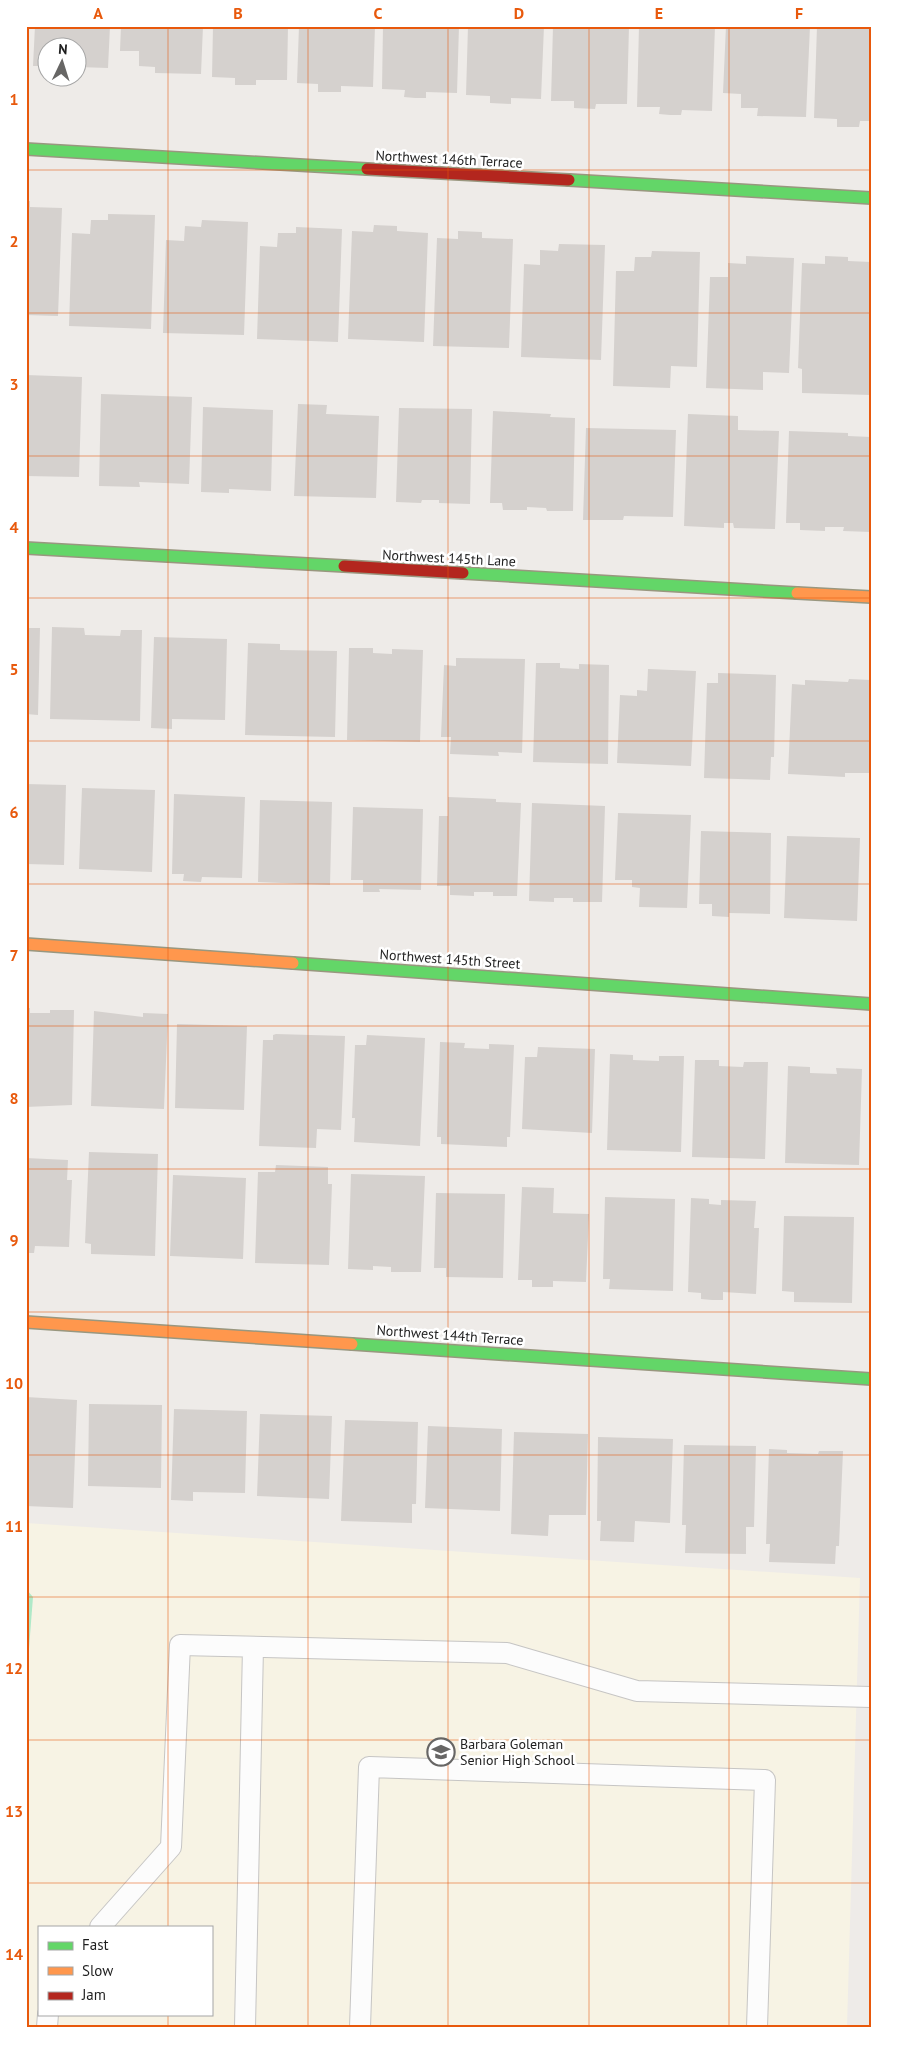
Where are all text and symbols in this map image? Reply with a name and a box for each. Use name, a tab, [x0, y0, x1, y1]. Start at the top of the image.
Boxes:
text: A	[93, 3, 103, 23]
text: B	[233, 3, 243, 23]
text: C	[374, 3, 383, 23]
text: D	[514, 3, 524, 23]
text: E	[655, 3, 663, 23]
text: F	[795, 3, 803, 23]
north arrow	[38, 38, 88, 88]
text: N	[58, 40, 68, 58]
text: 1	[9, 89, 19, 109]
street label: Northwest 146th Terrace	[375, 146, 523, 172]
text: 2	[9, 231, 19, 251]
text: 3	[9, 374, 19, 394]
text: 4	[9, 517, 19, 537]
street label: Northwest 145th Lane	[382, 546, 516, 570]
text: 5	[9, 659, 19, 679]
text: 6	[9, 802, 19, 822]
text: 7	[9, 945, 19, 965]
street label: Northwest 145th Street	[379, 945, 521, 973]
text: 8	[9, 1088, 19, 1108]
text: 9	[9, 1230, 19, 1250]
street label: Northwest 144th Terrace	[376, 1321, 524, 1349]
text: 10	[5, 1373, 23, 1393]
text: 11	[5, 1516, 23, 1536]
text: 12	[5, 1658, 23, 1678]
place label: Barbara Goleman Senior High School	[460, 1735, 575, 1769]
school or university icon: Barbara Goleman Senior High School	[426, 1737, 456, 1767]
text: 13	[5, 1801, 23, 1821]
legend	[38, 1926, 212, 2016]
text: Fast	[82, 1935, 109, 1954]
text: 14	[5, 1944, 23, 1964]
text: Slow	[82, 1961, 113, 1980]
text: Jam	[81, 1985, 106, 2004]

